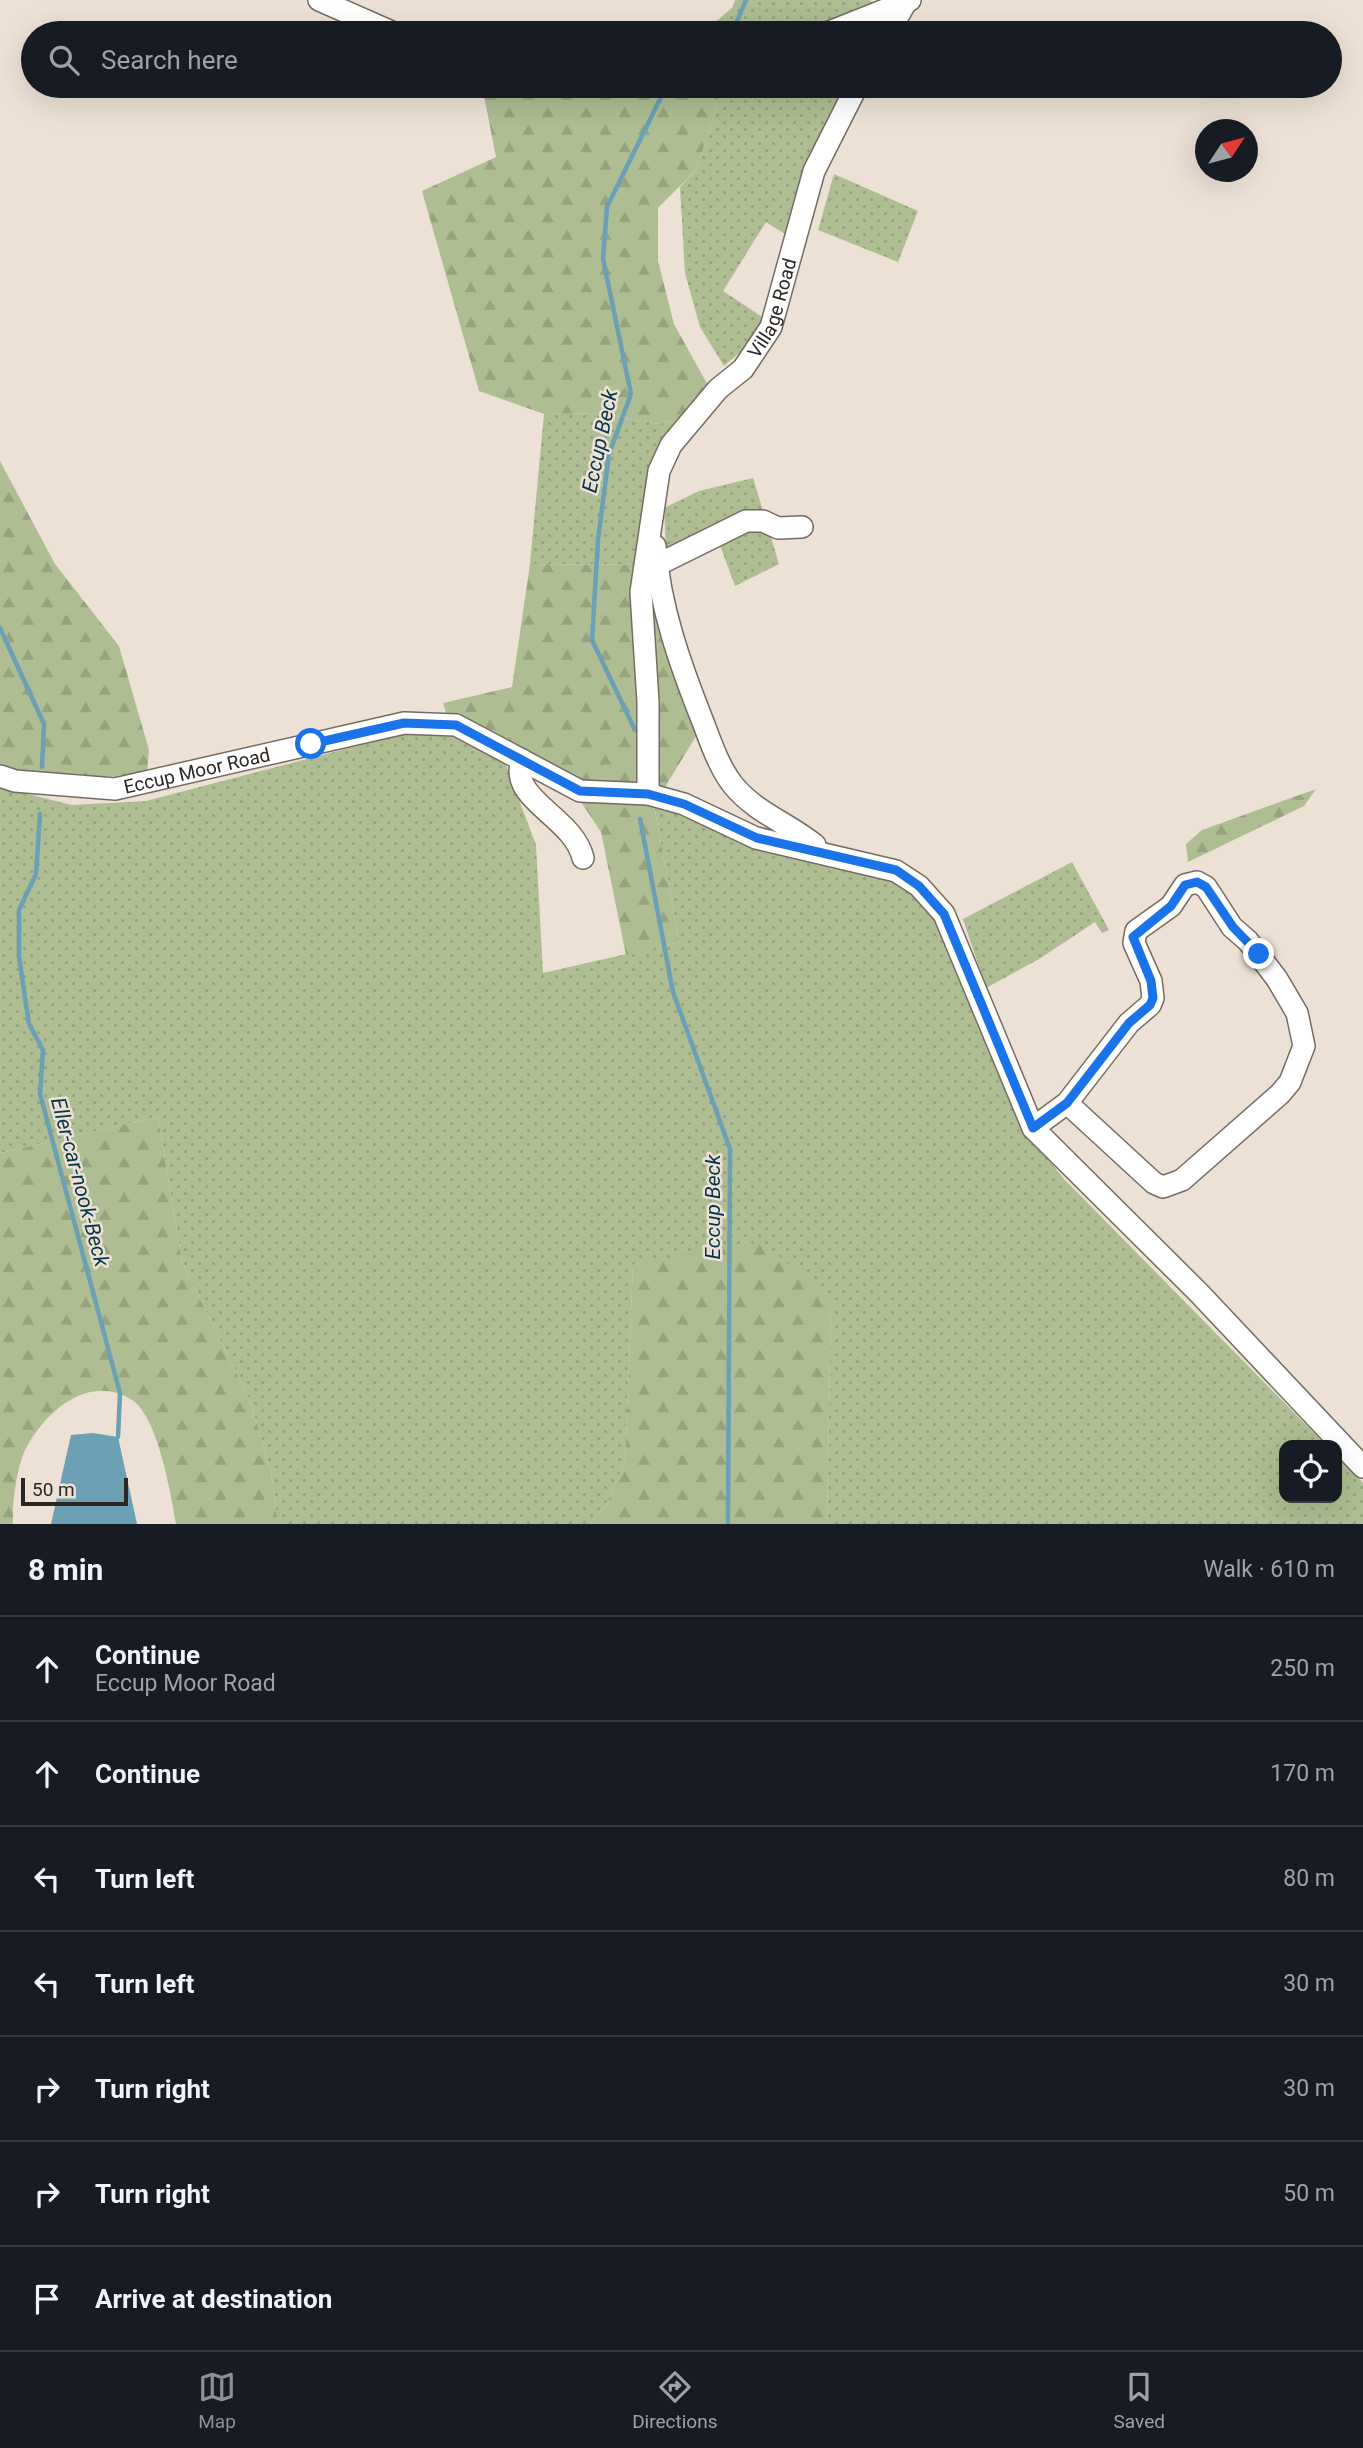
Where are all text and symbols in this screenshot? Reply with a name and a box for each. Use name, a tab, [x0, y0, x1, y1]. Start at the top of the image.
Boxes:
search box	[21, 21, 1342, 98]
icon: search	[45, 41, 83, 79]
text: Search here	[101, 45, 238, 75]
north arrow	[1195, 119, 1258, 182]
street label: Village Road	[743, 256, 801, 362]
water label: Eccup Beck	[577, 386, 623, 495]
route start	[295, 728, 326, 759]
street label: Eccup Moor Road	[121, 743, 272, 799]
route end	[1243, 938, 1274, 969]
water label: Eller-car-nook-Beck	[46, 1095, 114, 1270]
water label: Eccup Beck	[701, 1154, 725, 1260]
map controls	[1279, 1440, 1342, 1503]
button: locate	[1279, 1440, 1342, 1503]
scale bar	[21, 1475, 128, 1507]
text: 50 m	[32, 1478, 75, 1501]
text: 8 min	[28, 1552, 103, 1587]
text: Walk · 610 m	[1203, 1556, 1335, 1583]
text: Continue	[95, 1640, 200, 1670]
icon: ahead	[28, 1650, 66, 1688]
text: 250 m	[1270, 1655, 1335, 1682]
text: Eccup Moor Road	[95, 1670, 276, 1697]
icon: ahead	[28, 1755, 66, 1793]
text: Continue	[95, 1759, 200, 1789]
text: 170 m	[1270, 1760, 1335, 1787]
icon: left	[28, 1860, 66, 1898]
text: Turn left	[95, 1864, 194, 1894]
text: 80 m	[1283, 1865, 1335, 1892]
icon: left	[28, 1965, 66, 2003]
text: Turn left	[95, 1969, 194, 1999]
text: 30 m	[1283, 1970, 1335, 1997]
icon: right	[28, 2070, 66, 2108]
text: Turn right	[95, 2074, 210, 2104]
text: 30 m	[1283, 2075, 1335, 2102]
icon: right	[28, 2175, 66, 2213]
text: Turn right	[95, 2179, 210, 2209]
text: 50 m	[1283, 2180, 1335, 2207]
icon: arrive	[28, 2280, 66, 2318]
text: Arrive at destination	[95, 2284, 332, 2314]
tab: Map	[198, 2368, 236, 2433]
tab: Directions	[632, 2368, 717, 2433]
tab: Saved	[1114, 2368, 1165, 2433]

